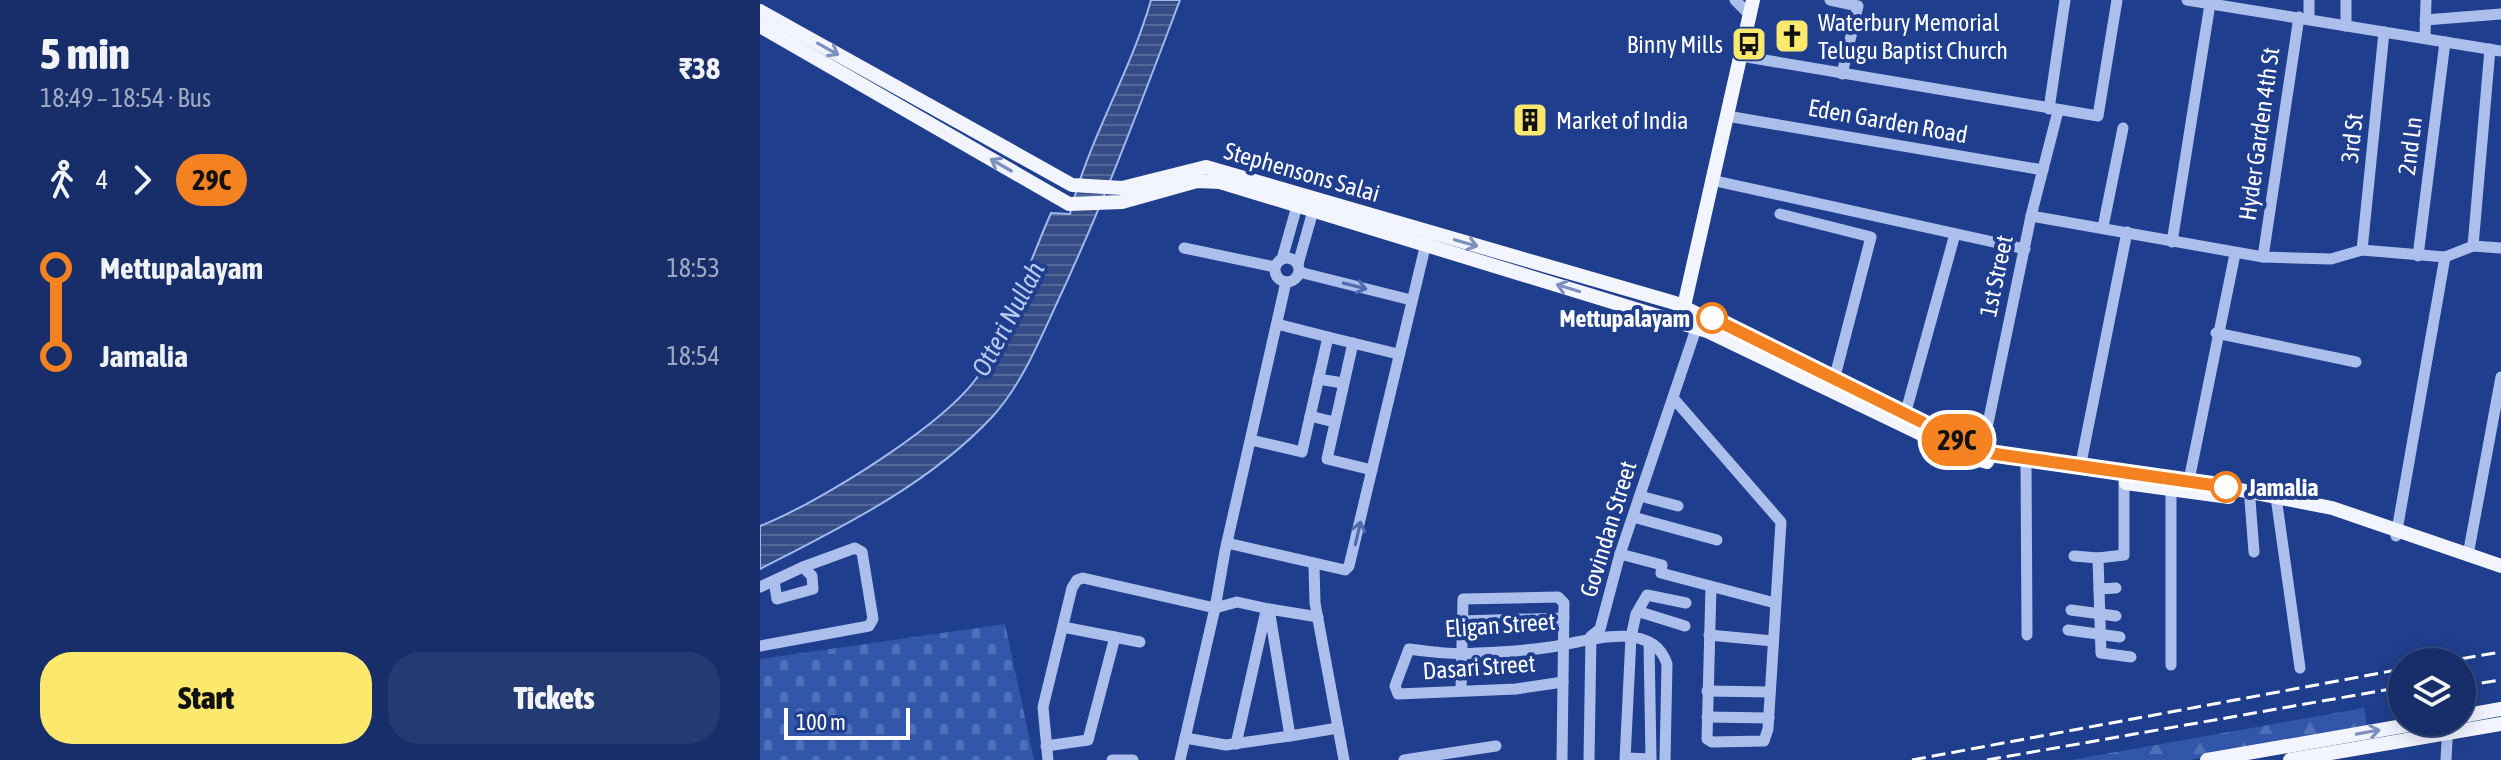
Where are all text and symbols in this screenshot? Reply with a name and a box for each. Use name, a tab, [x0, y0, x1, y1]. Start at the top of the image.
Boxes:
place label: Waterbury Memorial Telugu Baptist Church	[1818, 9, 2008, 64]
church icon: Waterbury Memorial Telugu Baptist Church	[1773, 17, 1811, 55]
bus stop icon: Binny Mills	[1730, 25, 1768, 63]
text: 5 min	[40, 28, 130, 78]
place label: Binny Mills	[1627, 31, 1723, 58]
one-way arrow	[816, 41, 839, 57]
street label: Hyder Garden 4th St	[2233, 46, 2285, 222]
text: ₹38	[679, 51, 720, 85]
text: 18:49 – 18:54 · Bus	[40, 83, 211, 113]
street label: Eden Garden Road	[1806, 94, 1970, 148]
building icon: Market of India	[1511, 101, 1549, 139]
place label: Market of India	[1556, 107, 1689, 134]
street label: 3rd St	[2336, 112, 2368, 164]
street label: 2nd Ln	[2393, 115, 2427, 177]
street label: Stephensons Salai	[1221, 137, 1383, 207]
one-way arrow	[990, 157, 1014, 172]
icon: walk	[40, 158, 84, 202]
icon: forward	[120, 158, 164, 202]
text: 29C	[192, 164, 231, 196]
text: 4	[96, 165, 108, 195]
street label: 1st Street	[1974, 233, 2018, 319]
one-way arrow	[1453, 236, 1479, 251]
text: Mettupalayam	[100, 251, 263, 285]
text: 18:53	[666, 253, 720, 283]
water label: Otteri Nullah	[965, 256, 1051, 381]
one-way arrow	[1341, 280, 1367, 295]
one-way arrow	[1556, 280, 1582, 295]
marker: Mettupalayam	[1697, 303, 1727, 333]
place label: Mettupalayam	[1559, 305, 1690, 332]
text: Jamalia	[100, 339, 188, 373]
text: 18:54	[666, 341, 720, 371]
line badge: 29C	[1911, 414, 2003, 466]
text: 29C	[1938, 424, 1976, 456]
street label: Govindan Street	[1574, 458, 1642, 600]
marker: Jamalia	[2211, 472, 2241, 502]
place label: Jamalia	[2247, 474, 2318, 501]
one-way arrow	[1351, 520, 1366, 546]
street label: Eligan Street	[1444, 608, 1556, 642]
map controls	[2388, 648, 2476, 736]
button: layers	[2388, 648, 2476, 736]
street label: Dasari Street	[1422, 650, 1536, 684]
button: Start	[40, 652, 372, 744]
button: Tickets	[388, 652, 720, 744]
scale bar	[784, 704, 910, 740]
text: 100 m	[796, 709, 846, 735]
one-way arrow	[2355, 724, 2380, 739]

